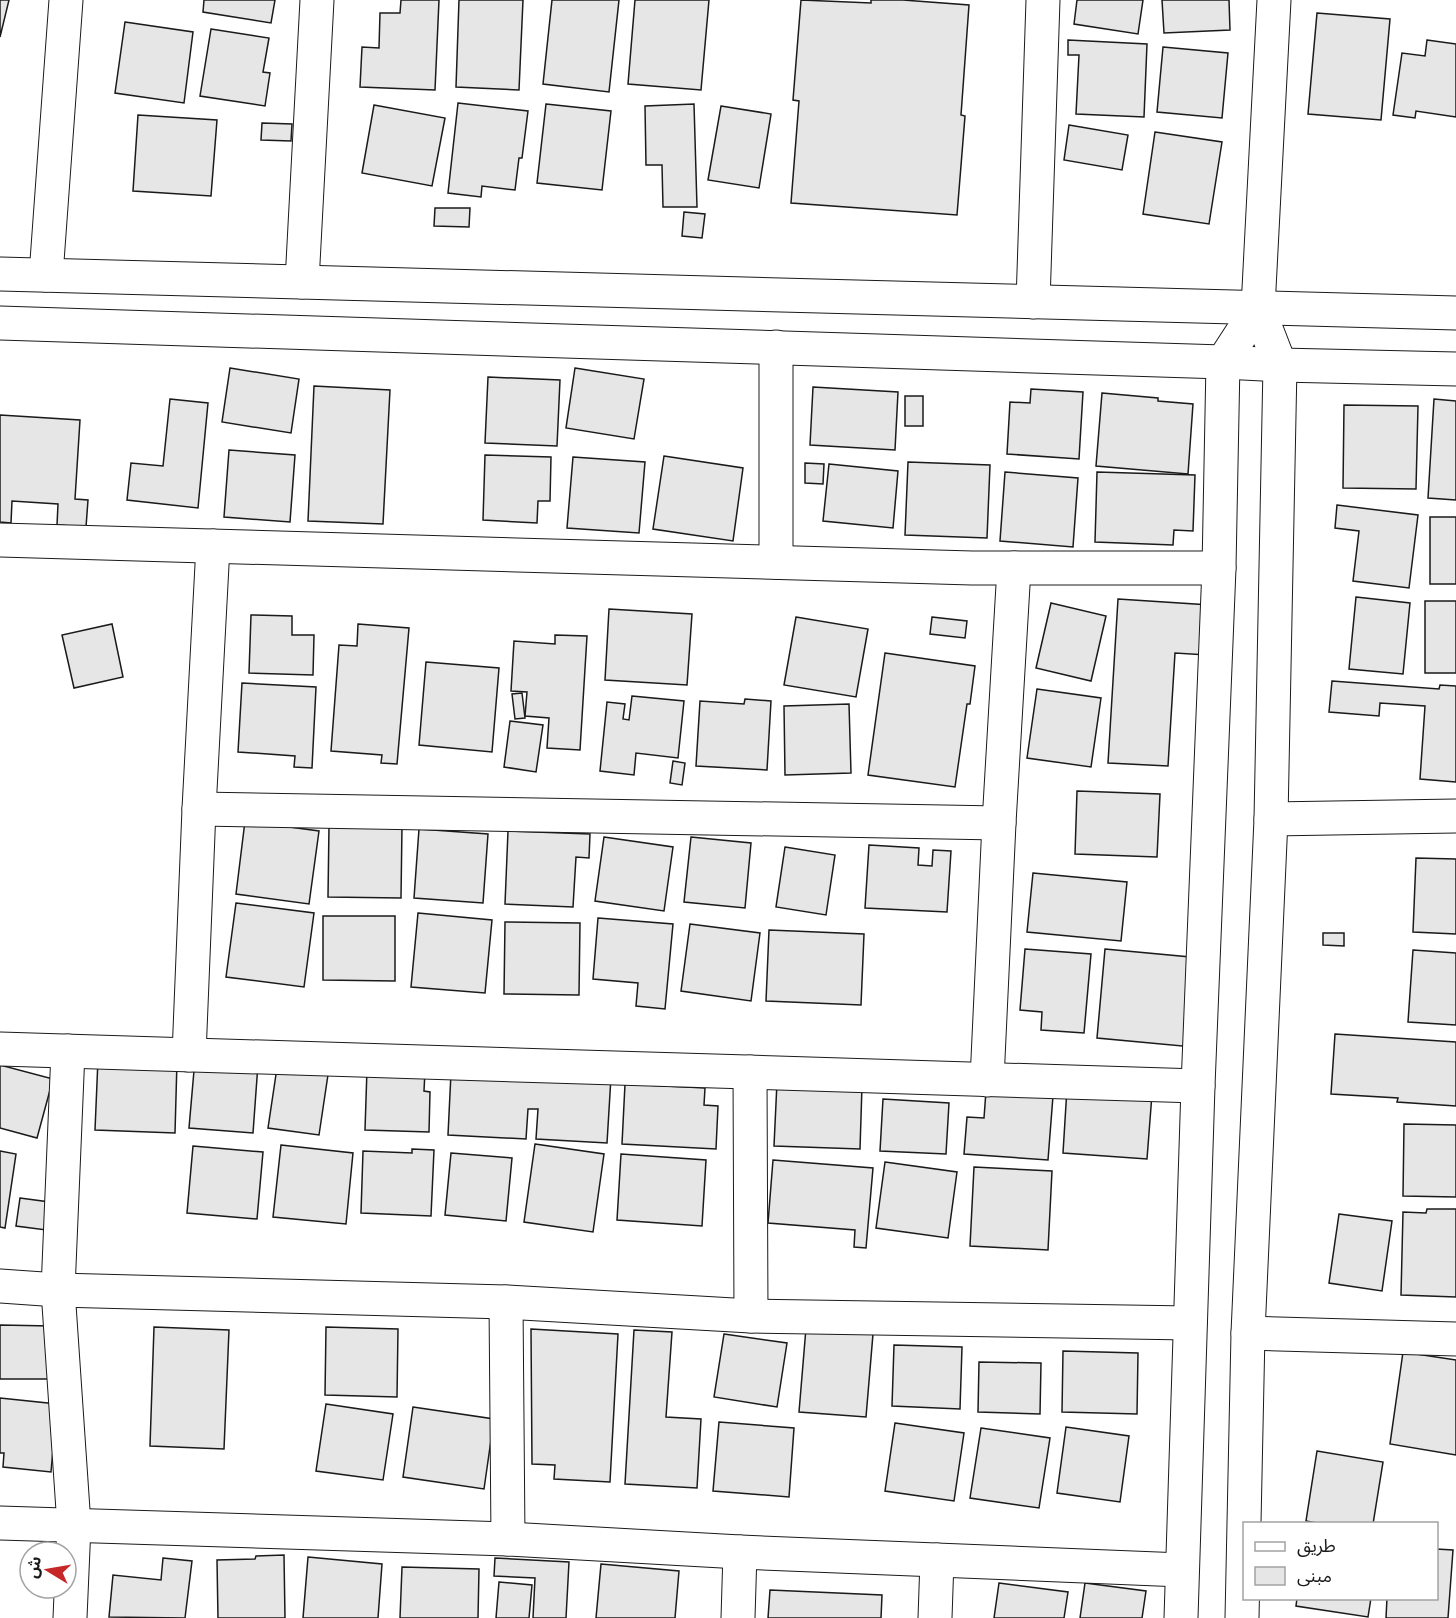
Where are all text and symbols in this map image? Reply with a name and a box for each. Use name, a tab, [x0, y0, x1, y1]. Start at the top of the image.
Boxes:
legend	[1243, 1522, 1438, 1600]
text: طريق	[1297, 1533, 1336, 1557]
north arrow	[18, 1540, 78, 1600]
text: ش	[20, 1554, 46, 1580]
text: مبنى	[1297, 1563, 1332, 1587]

